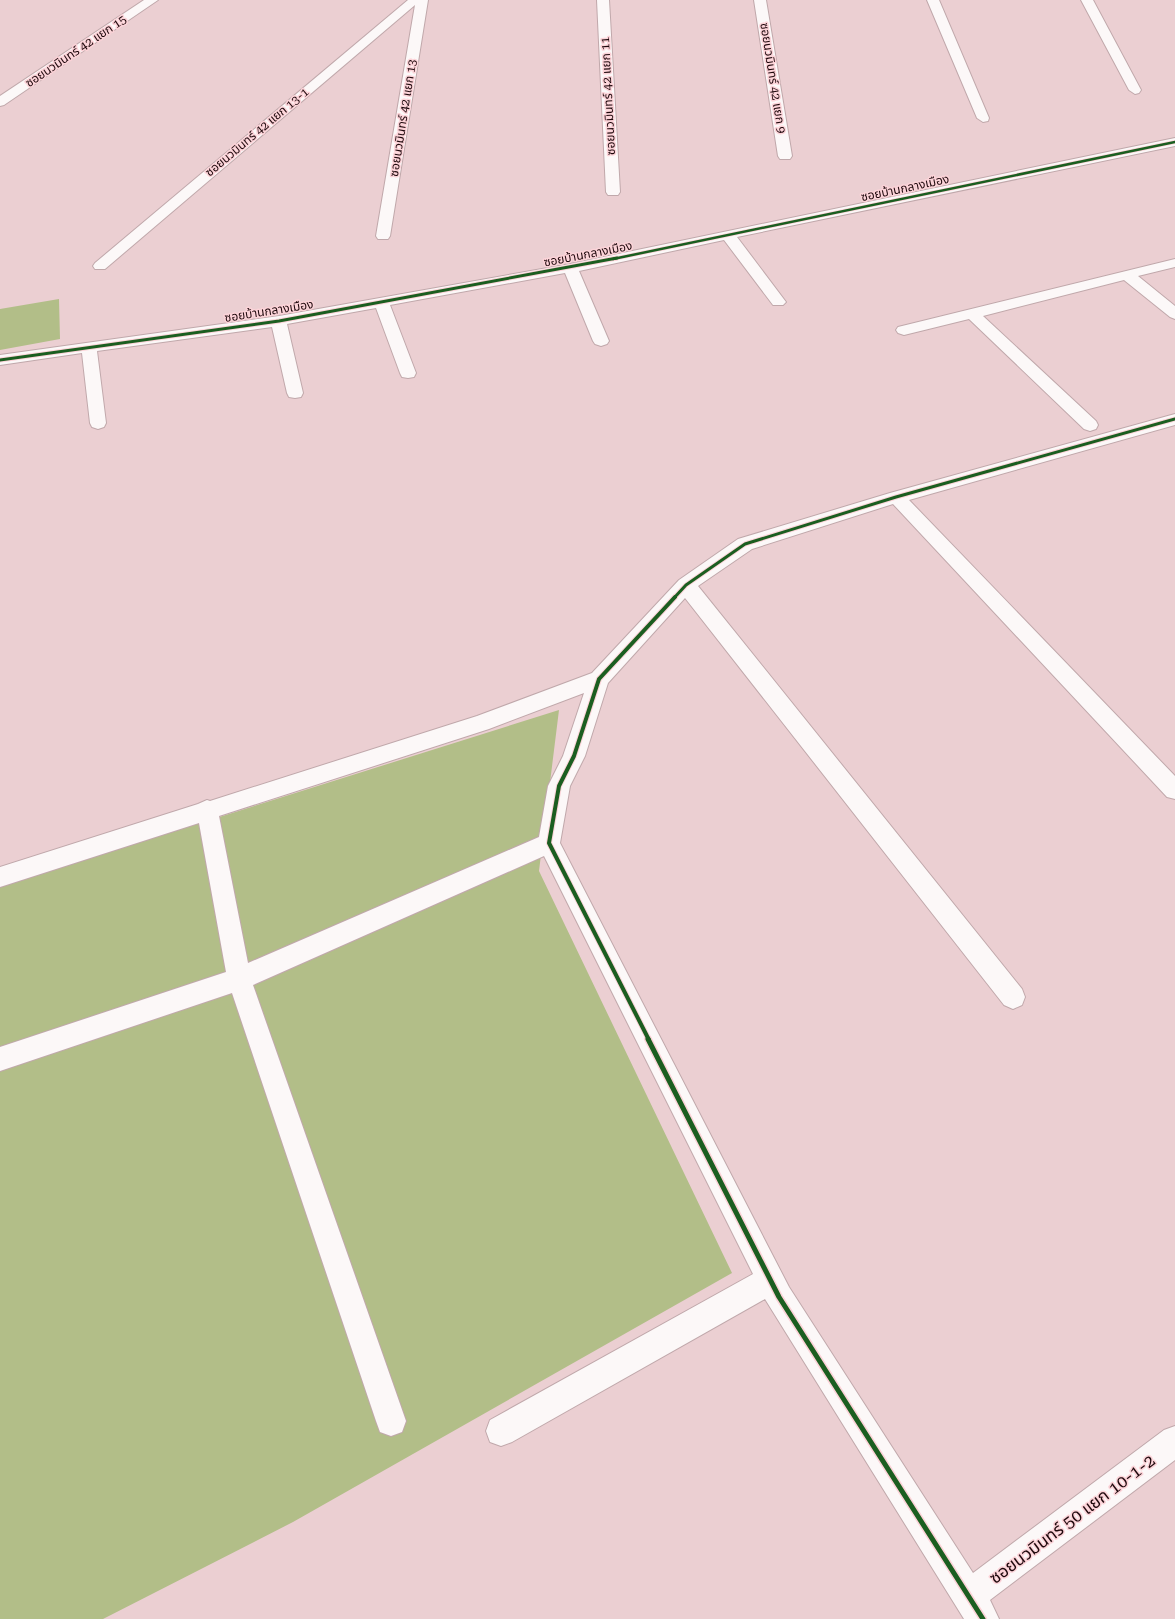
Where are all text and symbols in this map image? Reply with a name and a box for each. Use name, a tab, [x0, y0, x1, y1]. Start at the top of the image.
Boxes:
street label: ซอยนวมินทร์ 42 แยก 15	[23, 12, 129, 90]
street label: ซอยนวมินทร์ 42 แยก 9	[757, 22, 789, 135]
street label: ซอยนวมินทร์ 42 แยก 11	[598, 36, 618, 156]
street label: ซอยนวมินทร์ 42 แยก 13	[387, 58, 419, 178]
street label: ซอยนวมินทร์ 42 แยก 13-1	[202, 84, 312, 179]
street label: ซอยบ้านกลางเมือง	[860, 172, 950, 204]
street label: ซอยบ้านกลางเมือง	[543, 239, 633, 269]
street label: ซอยบ้านกลางเมือง	[224, 297, 314, 325]
street label: ซอยนวมินทร์ 50 แยก 10-1-2	[985, 1450, 1159, 1588]

